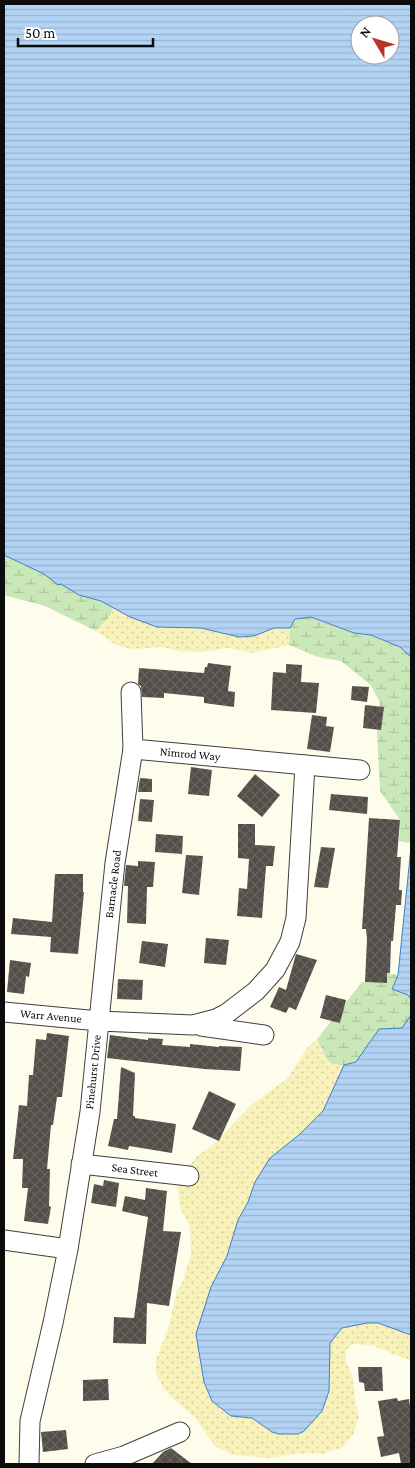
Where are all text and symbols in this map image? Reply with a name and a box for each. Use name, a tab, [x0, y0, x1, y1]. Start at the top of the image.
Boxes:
scale bar	[18, 15, 152, 47]
north arrow	[350, 15, 400, 65]
text: N	[356, 23, 374, 41]
text: 50 m	[25, 25, 55, 41]
street label: Nimrod Way	[159, 744, 221, 764]
street label: Barnacle Road	[102, 849, 124, 919]
street label: Warr Avenue	[19, 1006, 83, 1026]
street label: Pinehurst Drive	[82, 1034, 104, 1110]
street label: Sea Street	[111, 1160, 160, 1180]

